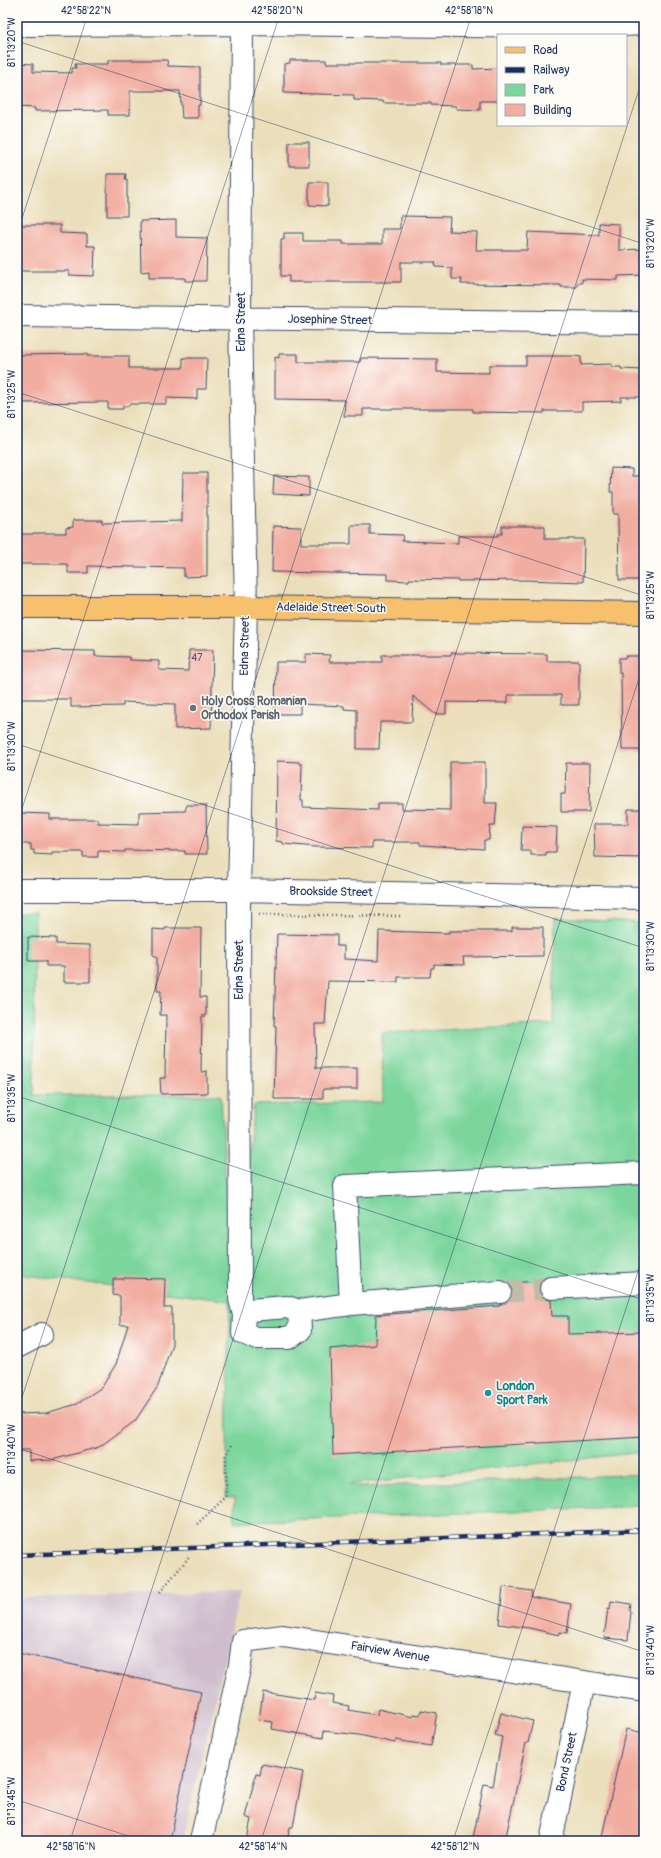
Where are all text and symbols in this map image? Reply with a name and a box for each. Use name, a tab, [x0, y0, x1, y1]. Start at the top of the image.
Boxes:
text: 42°58'22"N	[61, 5, 111, 17]
text: 42°58'20"N	[251, 5, 303, 17]
text: 42°58'18"N	[445, 5, 493, 17]
text: 81°13'20"W	[6, 17, 18, 67]
legend	[497, 34, 627, 126]
text: Road	[533, 43, 558, 58]
text: Railway	[533, 63, 569, 78]
text: Park	[533, 83, 554, 98]
text: Building	[533, 103, 572, 118]
text: 81°13'20"W	[645, 218, 657, 268]
street label: Edna Street	[234, 292, 249, 352]
street label: Josephine Street	[287, 312, 373, 328]
text: 81°13'25"W	[6, 369, 18, 418]
text: 81°13'25"W	[645, 570, 657, 619]
street label: Adelaide Street South	[276, 600, 386, 616]
street label: Edna Street	[237, 616, 253, 676]
house number: 47	[191, 652, 203, 664]
place label: Holy Cross Romanian Orthodox Parish	[201, 694, 307, 723]
marker: Holy Cross Romanian Orthodox Parish	[188, 703, 198, 713]
text: 81°13'30"W	[6, 721, 18, 771]
street label: Brookside Street	[289, 884, 373, 900]
text: 81°13'30"W	[645, 921, 657, 971]
street label: Edna Street	[232, 940, 247, 1000]
text: 81°13'35"W	[6, 1073, 18, 1122]
text: 81°13'35"W	[645, 1273, 657, 1322]
place label: London Sport Park	[496, 1379, 549, 1408]
marker: London Sport Park	[483, 1388, 493, 1398]
text: 81°13'40"W	[6, 1424, 18, 1474]
text: 81°13'40"W	[645, 1625, 657, 1675]
street label: Fairview Avenue	[350, 1638, 431, 1666]
street label: Bond Street	[553, 1730, 581, 1793]
text: 81°13'45"W	[6, 1776, 18, 1825]
text: 42°58'16"N	[47, 1841, 96, 1853]
text: 42°58'14"N	[239, 1841, 288, 1853]
text: 42°58'12"N	[431, 1841, 480, 1853]

